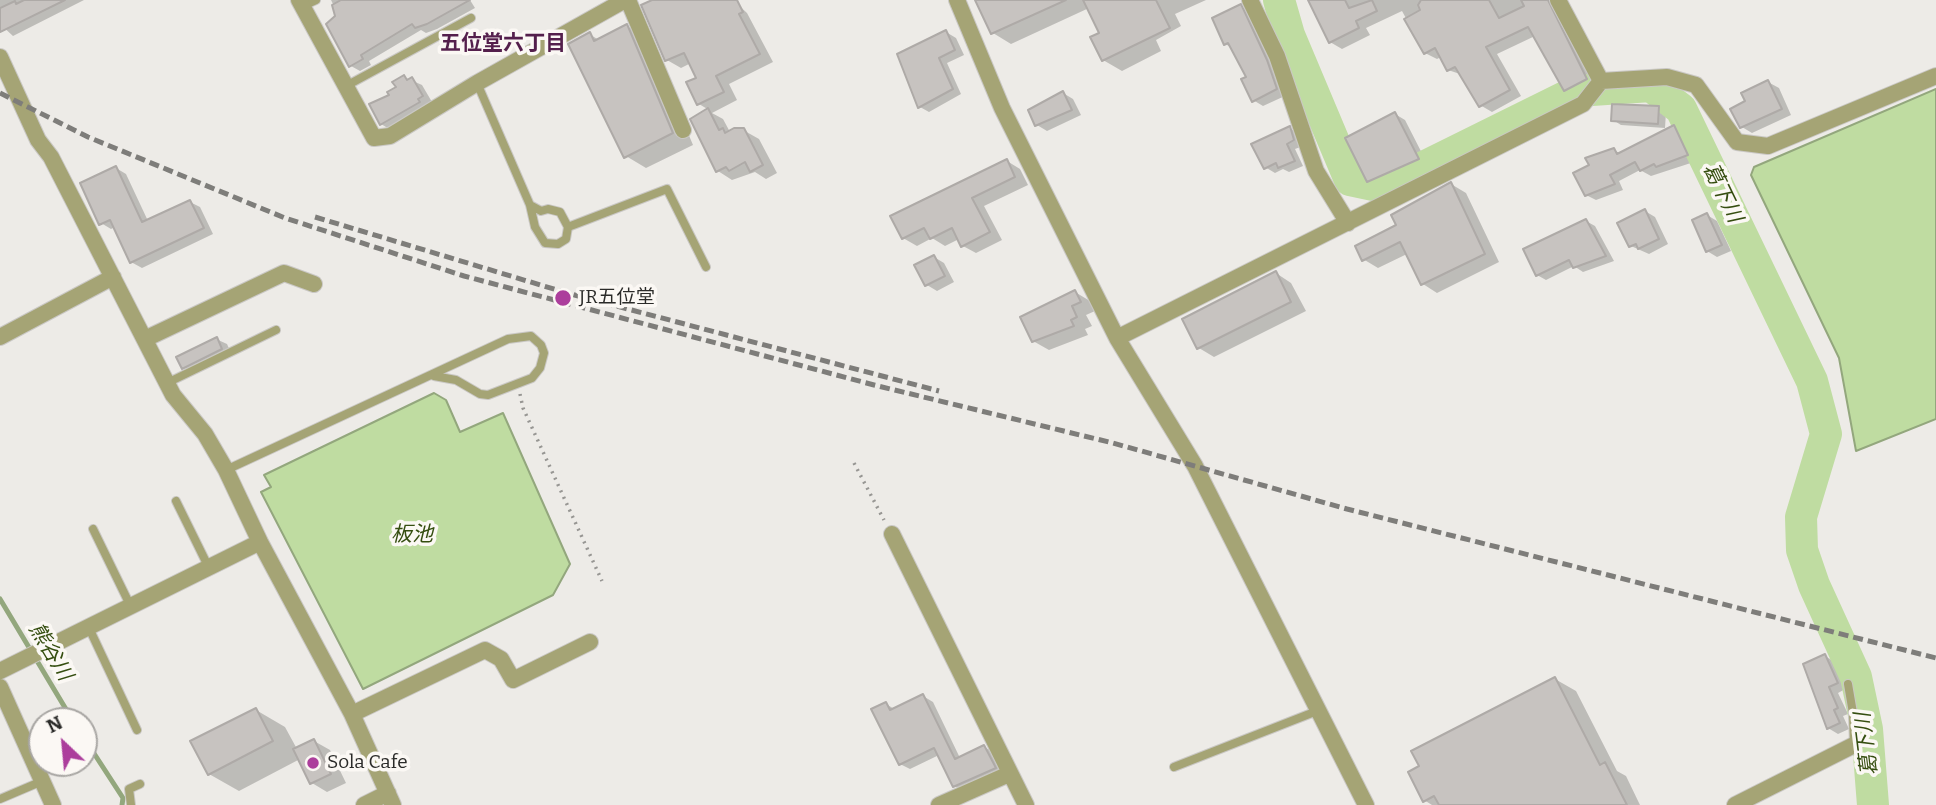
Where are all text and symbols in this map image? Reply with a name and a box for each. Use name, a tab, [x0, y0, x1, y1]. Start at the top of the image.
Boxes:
district label: 五位堂六丁目	[440, 31, 566, 57]
water label: 葛下川	[1697, 159, 1747, 227]
place label: JR五位堂	[579, 287, 655, 309]
marker: JR五位堂	[553, 288, 573, 308]
water label: 板池	[391, 522, 433, 548]
water label: 熊谷川	[23, 619, 77, 685]
north arrow	[28, 707, 98, 777]
text: N	[43, 711, 66, 738]
water label: 葛下川	[1851, 711, 1883, 777]
place label: Sola Cafe	[327, 752, 408, 774]
marker: Sola Cafe	[305, 755, 321, 771]

